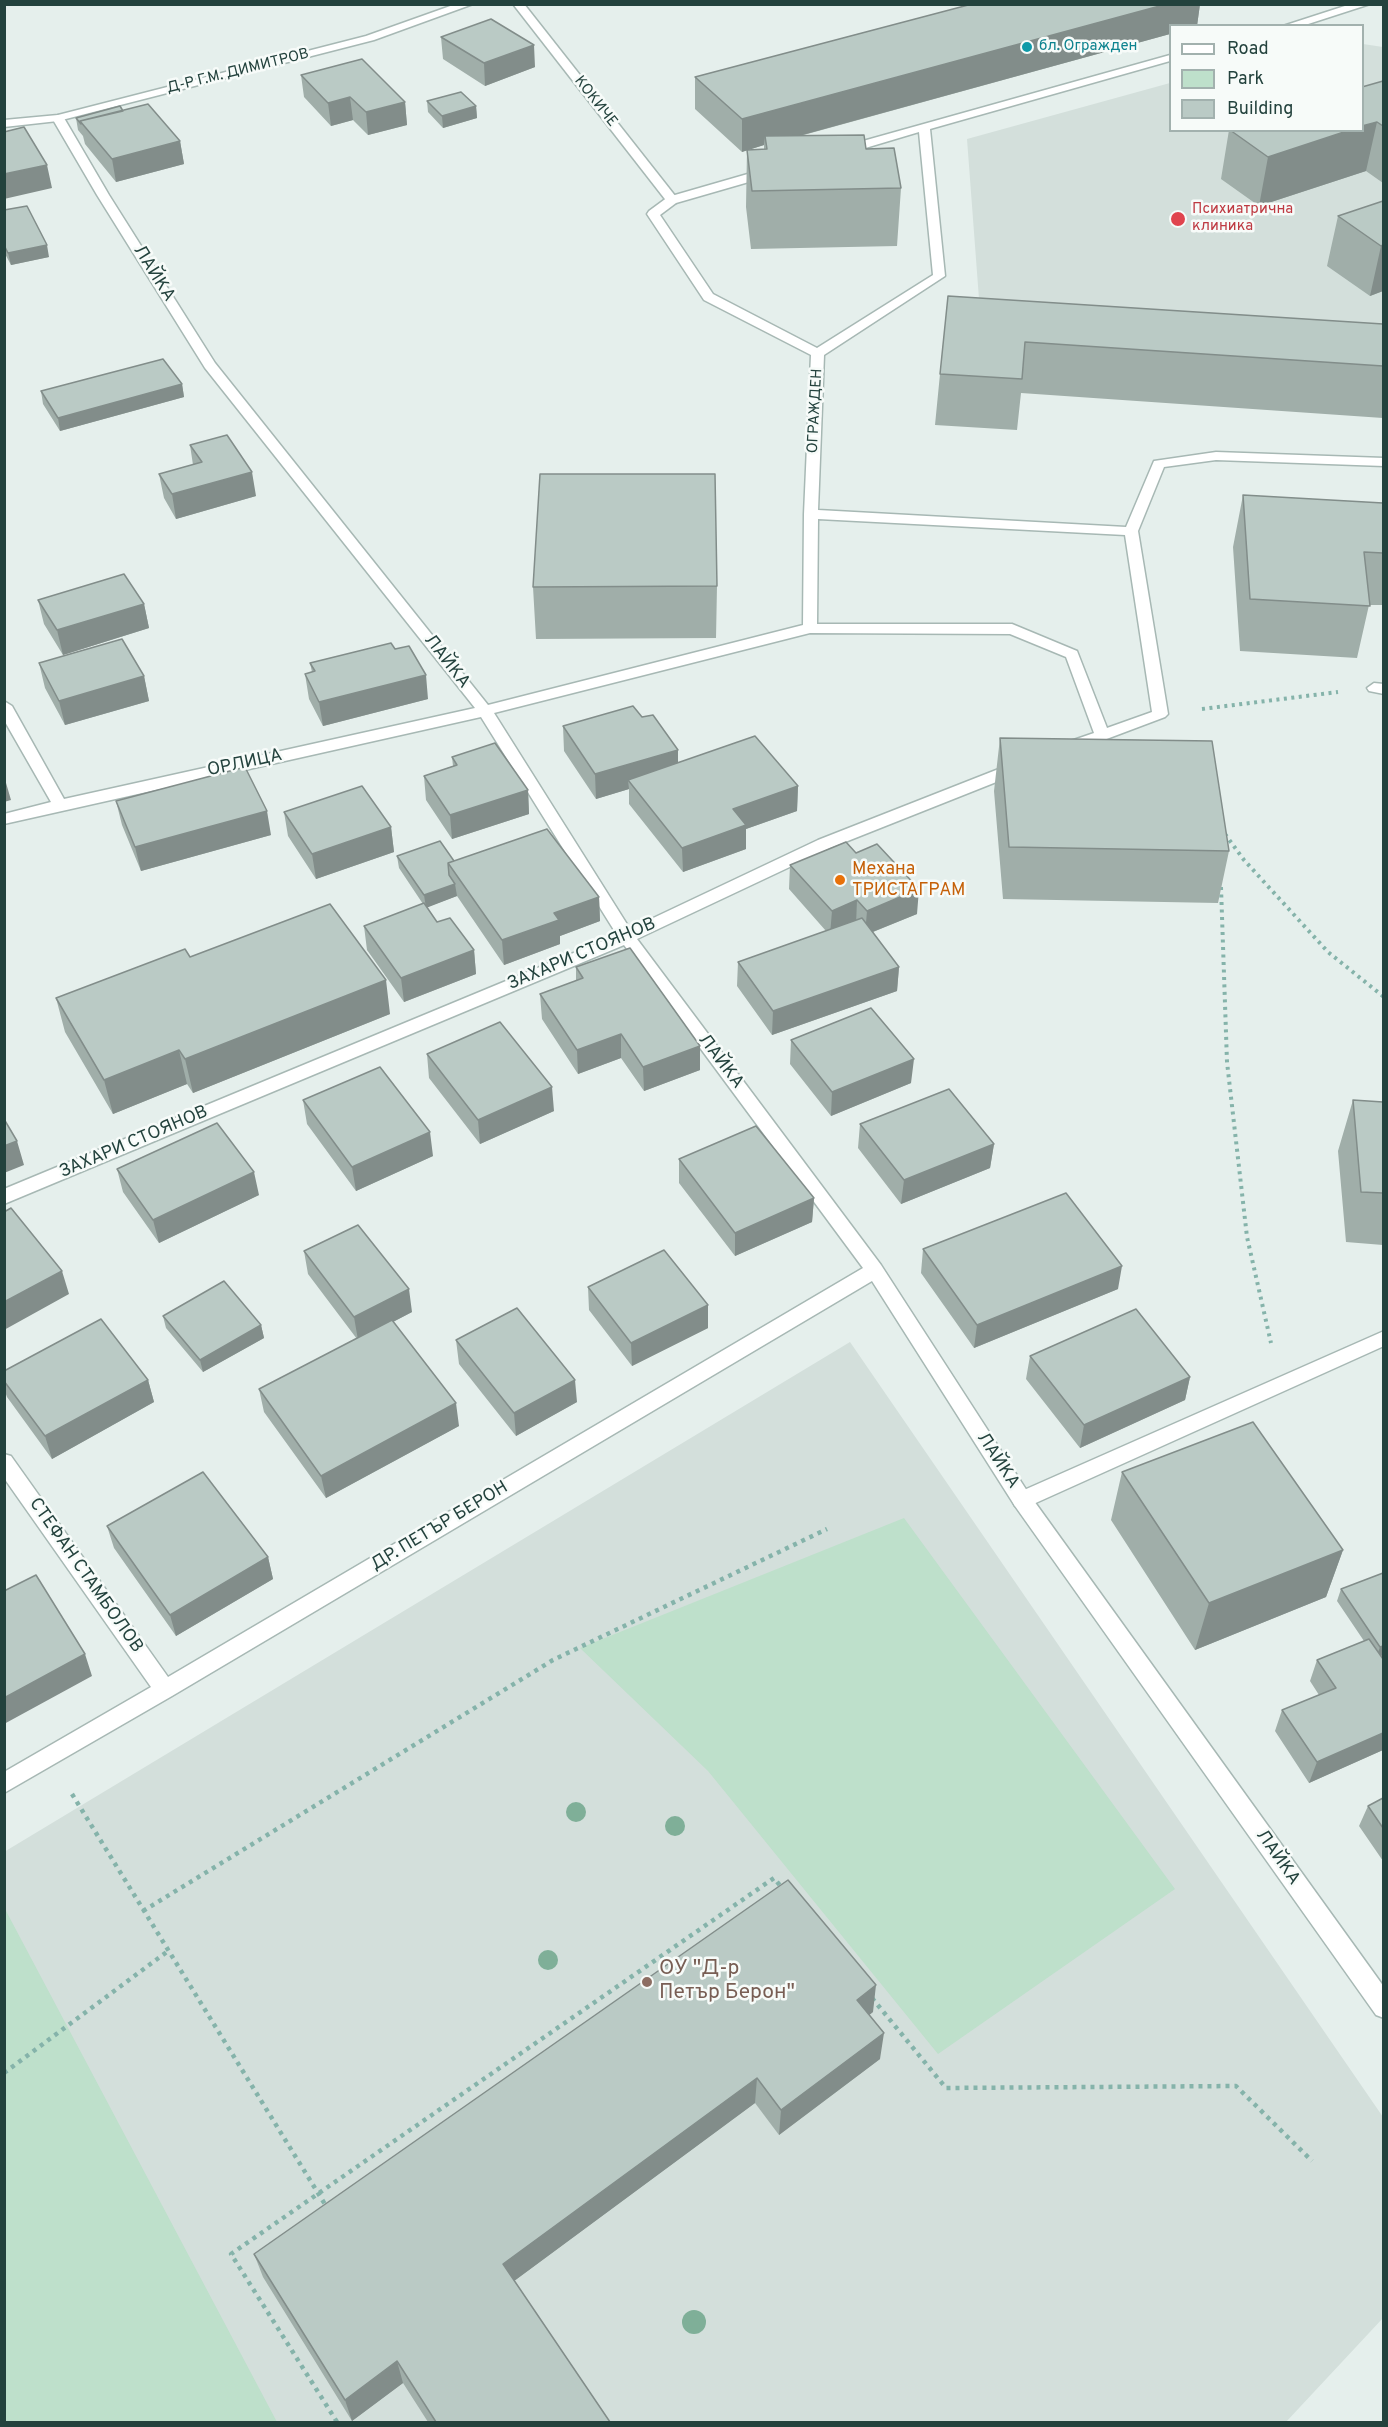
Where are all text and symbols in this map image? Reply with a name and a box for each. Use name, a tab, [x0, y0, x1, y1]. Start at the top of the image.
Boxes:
legend	[1169, 24, 1364, 132]
place label: бл. Огражден	[1039, 38, 1137, 56]
text: Road	[1227, 38, 1269, 61]
marker: бл. Огражден	[1020, 40, 1034, 54]
street label: Д-Р Г.М. ДИМИТРОВ	[165, 46, 311, 98]
text: Park	[1227, 68, 1264, 91]
street label: КОКИЧЕ	[569, 73, 621, 131]
text: Building	[1227, 98, 1293, 121]
place label: Психиатрична клиника	[1192, 201, 1293, 236]
marker: Психиатрична клиника	[1169, 210, 1187, 228]
street label: ЛАЙКА	[127, 242, 179, 306]
street label: ОГРАЖДЕН	[805, 368, 827, 454]
street label: ЛАЙКА	[418, 631, 474, 693]
street label: ОРЛИЦА	[206, 746, 284, 782]
place label: Механа ТРИСТАГРАМ	[852, 859, 966, 902]
marker: Механа ТРИСТАГРАМ	[833, 873, 847, 887]
street label: ЗАХАРИ СТОЯНОВ	[505, 914, 659, 996]
street label: ЛАЙКА	[693, 1030, 747, 1094]
street label: ЗАХАРИ СТОЯНОВ	[57, 1102, 211, 1184]
street label: ЛАЙКА	[971, 1429, 1023, 1493]
street label: ДР. ПЕТЪР БЕРОН	[368, 1478, 512, 1576]
street label: СТЕФАН СТАМБОЛОВ	[23, 1494, 147, 1658]
street label: ЛАЙКА	[1250, 1826, 1304, 1890]
place label: ОУ "Д-р Петър Берон"	[659, 1957, 795, 2007]
marker: ОУ "Д-р Петър Берон"	[640, 1975, 654, 1989]

